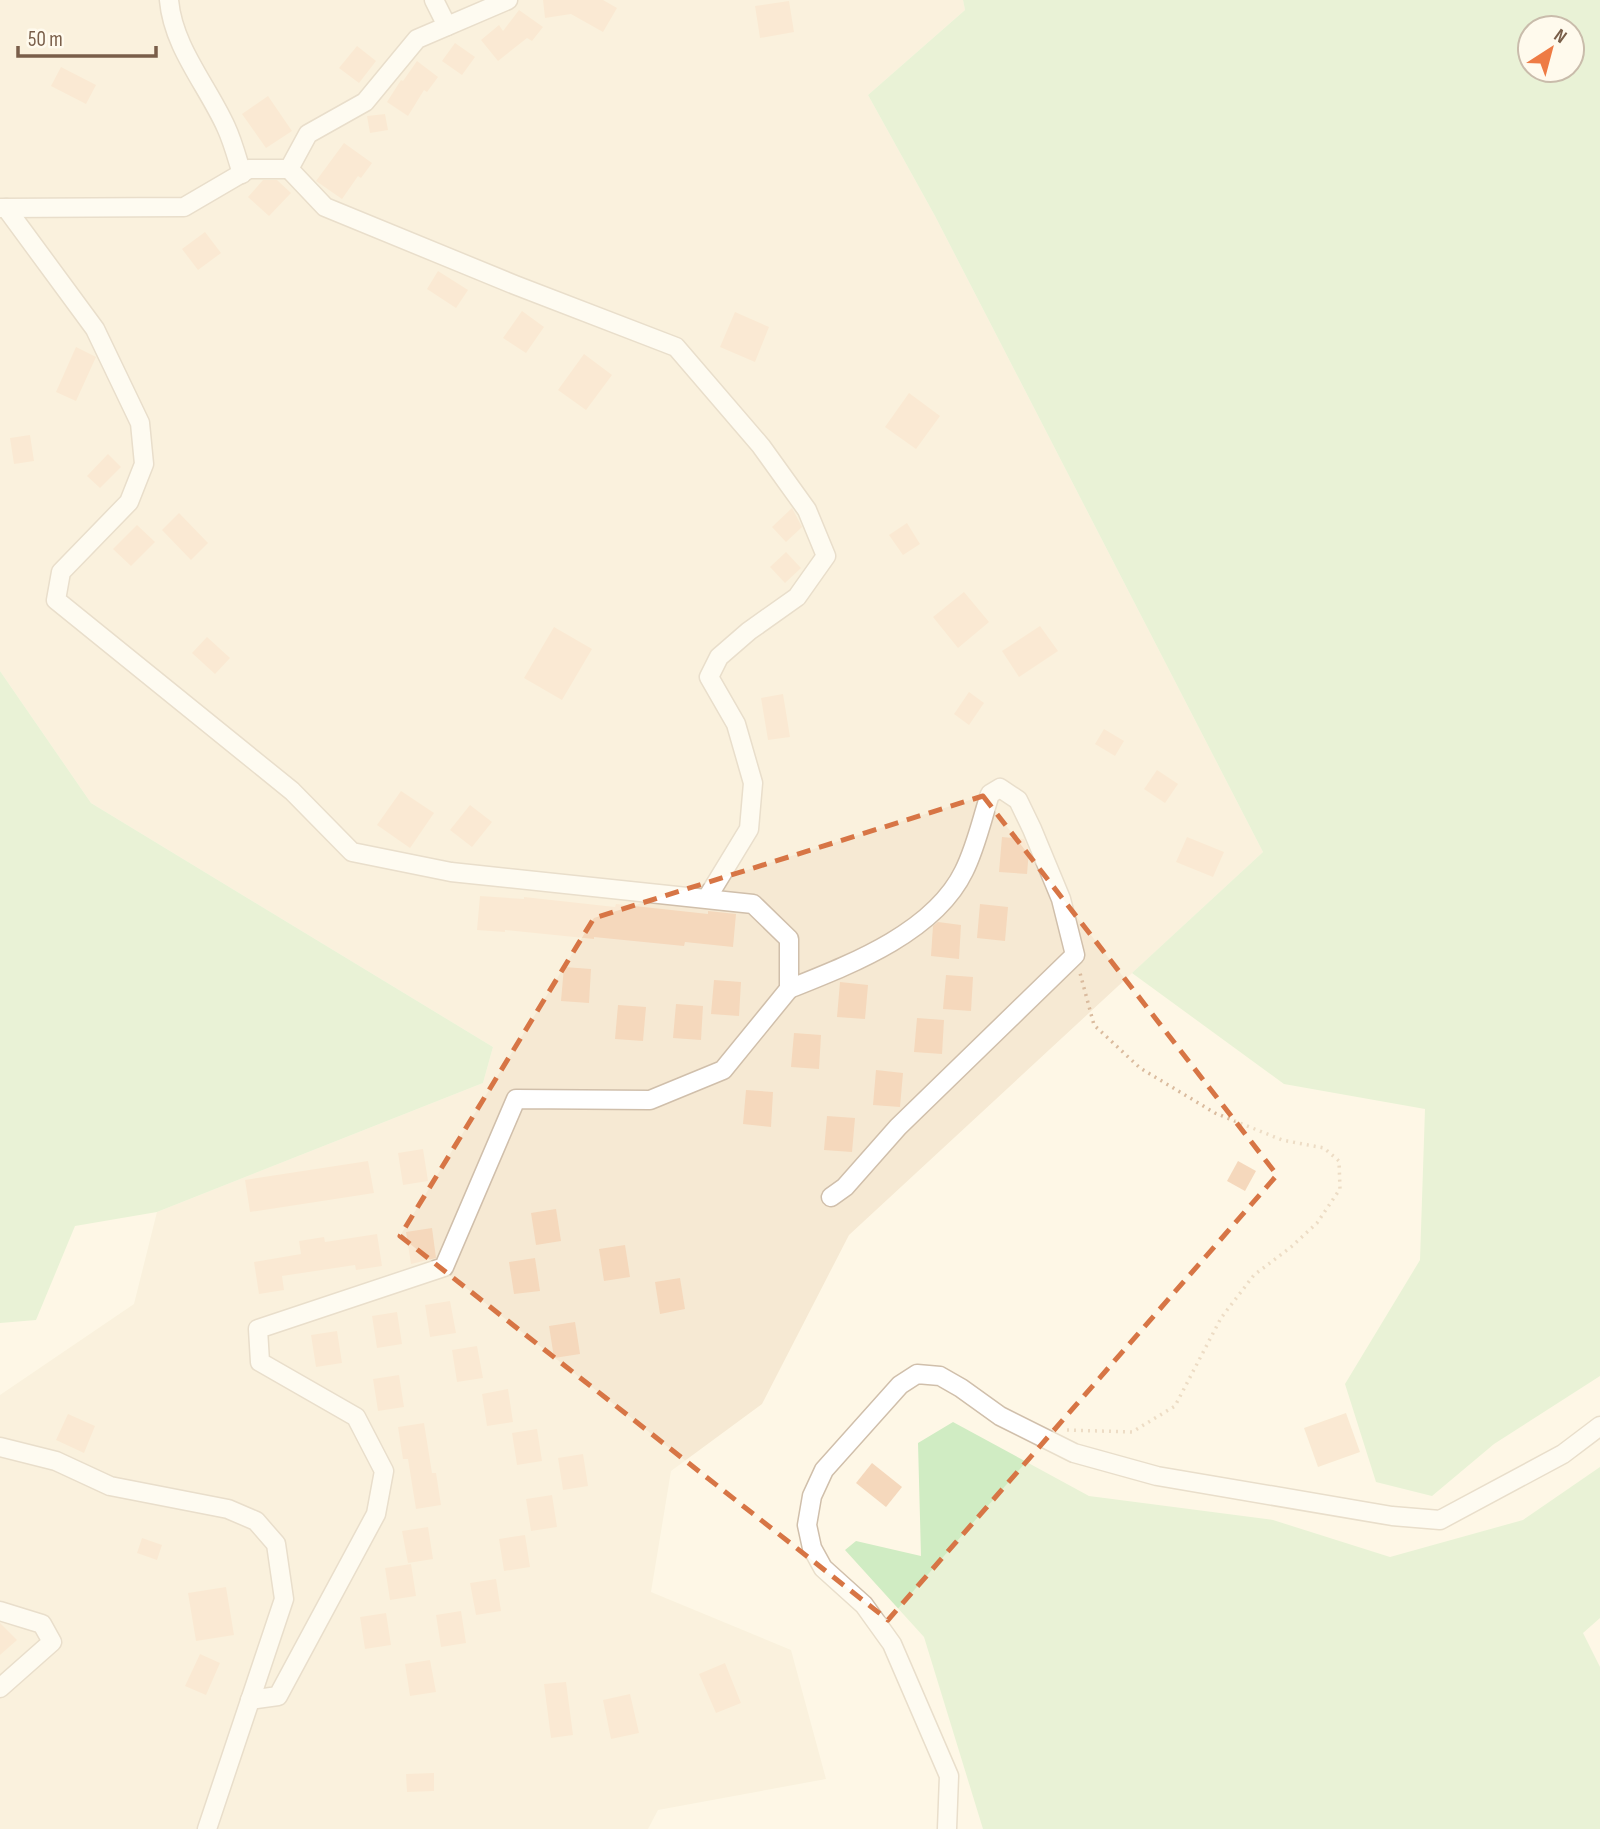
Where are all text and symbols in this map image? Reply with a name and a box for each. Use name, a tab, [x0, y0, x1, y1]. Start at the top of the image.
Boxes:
scale bar	[18, 14, 156, 58]
north arrow	[1516, 14, 1586, 84]
text: N	[1549, 24, 1571, 49]
text: 50 m	[28, 27, 63, 52]

